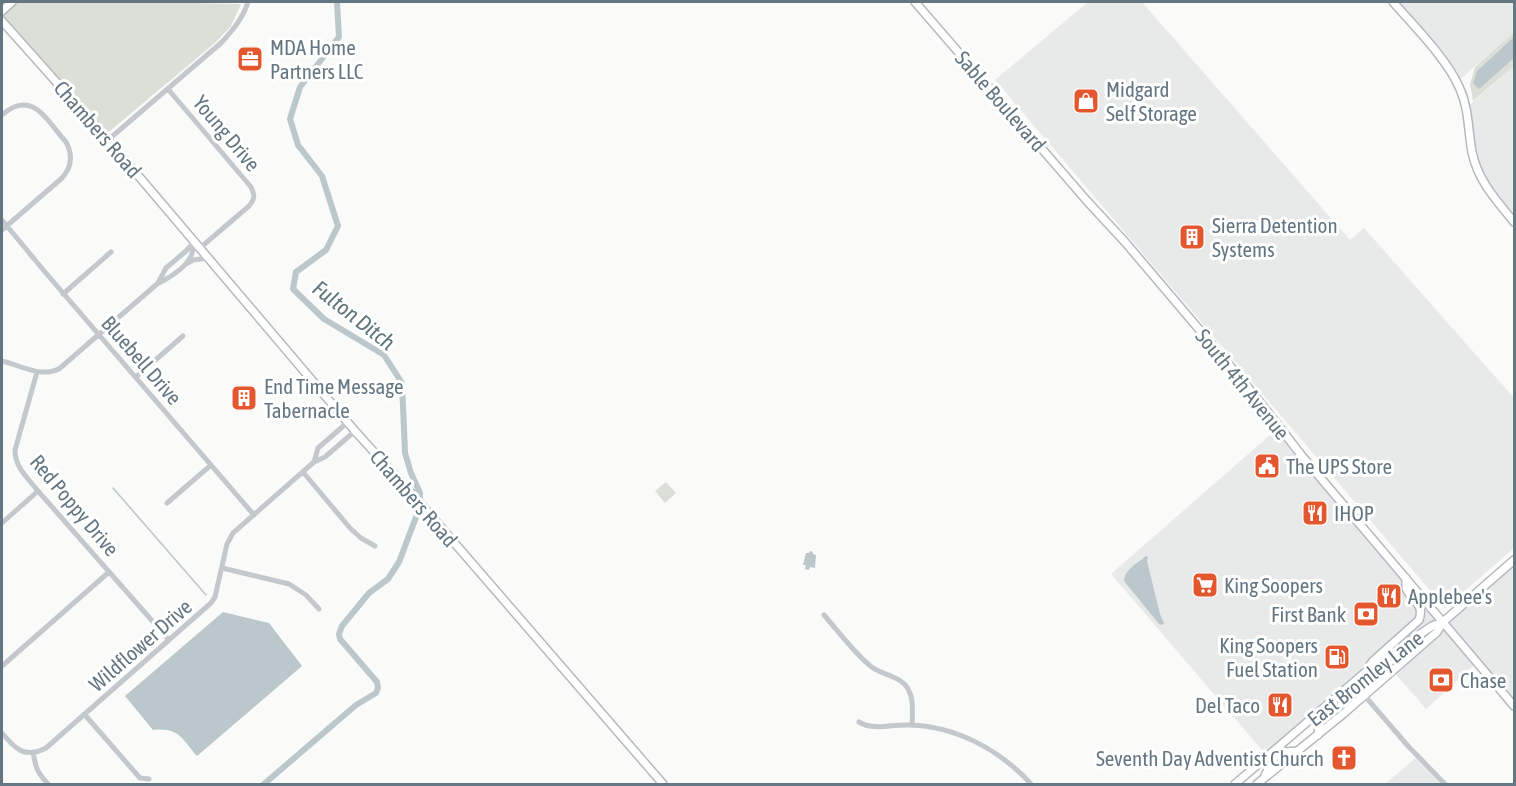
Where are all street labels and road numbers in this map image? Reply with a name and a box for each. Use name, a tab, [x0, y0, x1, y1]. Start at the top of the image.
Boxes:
street label: Sable Boulevard	[951, 46, 1051, 156]
street label: Chambers Road	[49, 76, 147, 182]
street label: Young Drive	[189, 90, 265, 176]
street label: Bluebell Drive	[97, 311, 187, 409]
street label: South 4th Avenue	[1191, 324, 1295, 444]
street label: Chambers Road	[365, 445, 463, 551]
street label: Red Poppy Drive	[26, 450, 124, 560]
street label: Wildflower Drive	[84, 594, 196, 696]
street label: East Bromley Lane	[1302, 625, 1428, 731]

